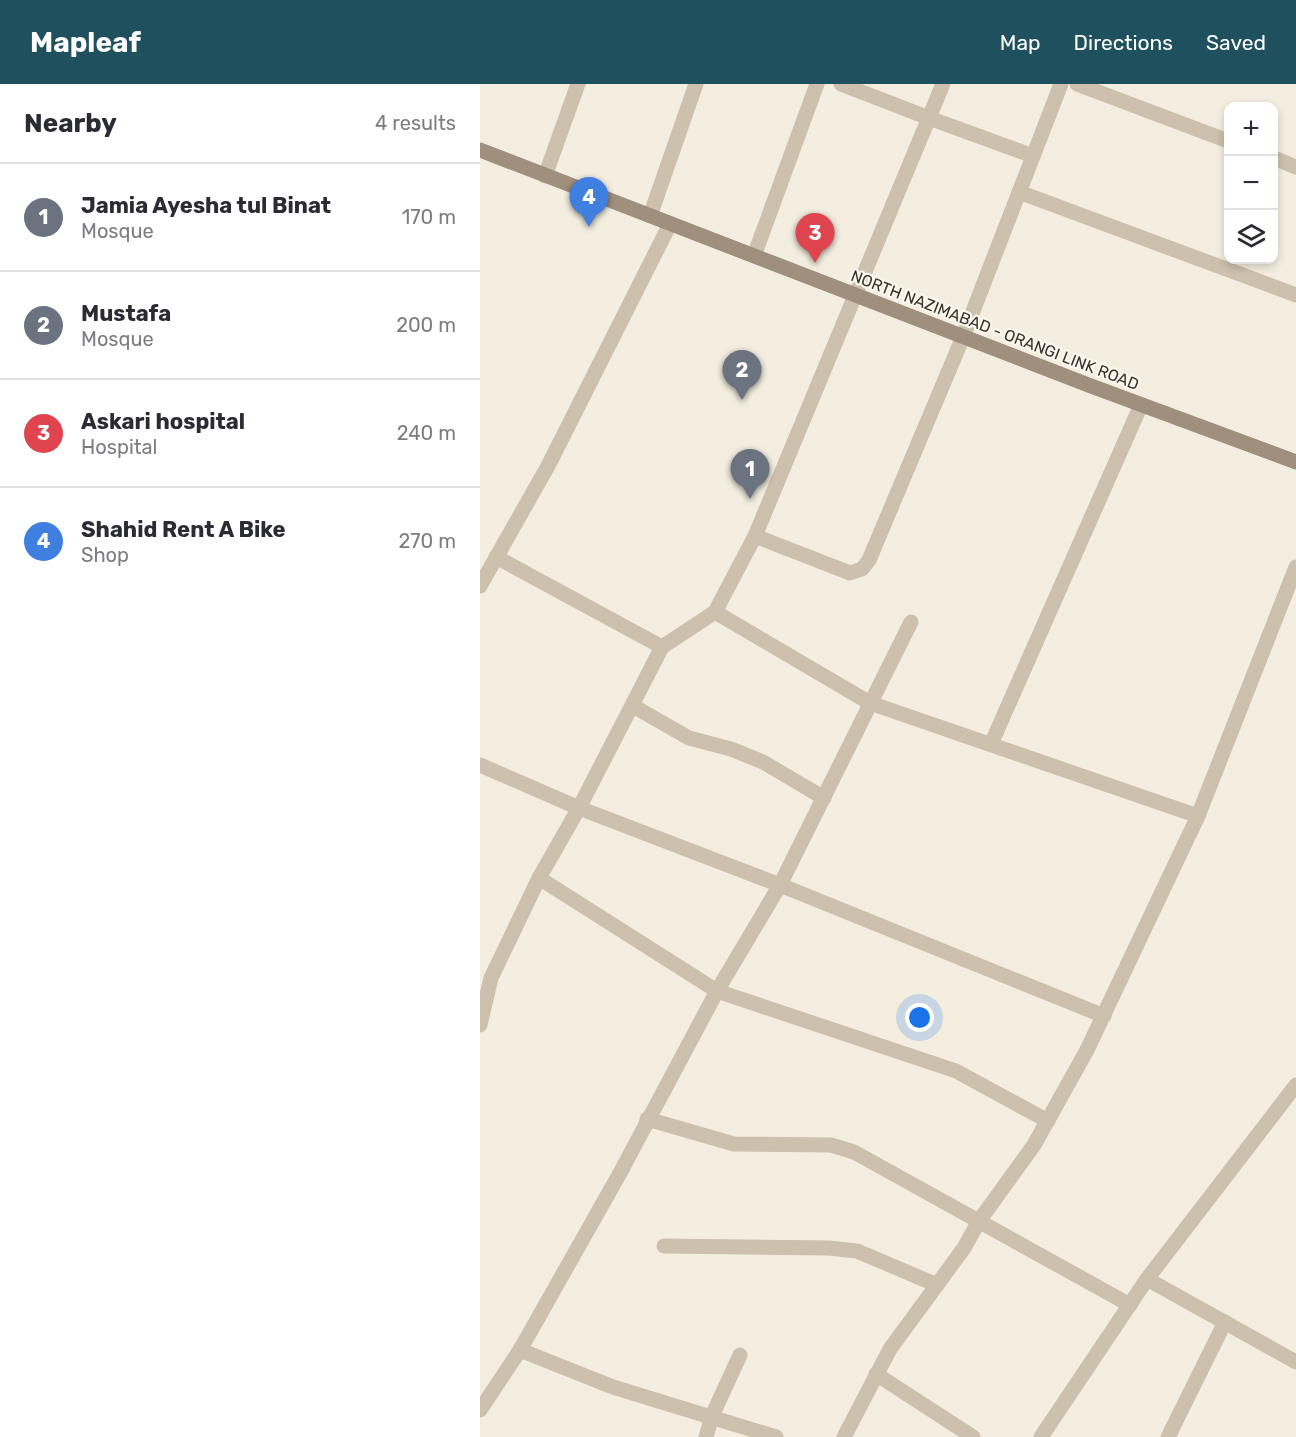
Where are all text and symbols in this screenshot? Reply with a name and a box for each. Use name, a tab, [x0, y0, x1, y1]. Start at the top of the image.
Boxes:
text: Mapleaf	[30, 26, 141, 59]
text: Map	[1000, 30, 1041, 55]
text: Directions	[1074, 30, 1173, 55]
text: Saved	[1206, 30, 1266, 55]
map controls	[1224, 102, 1278, 264]
button: +	[1224, 102, 1278, 156]
text: Nearby	[24, 108, 117, 139]
text: 4 results	[375, 111, 456, 135]
button: −	[1224, 156, 1278, 210]
pin: 4	[570, 178, 608, 227]
text: Jamia Ayesha tul Binat	[81, 192, 331, 219]
text: 1	[39, 205, 48, 229]
text: 170 m	[402, 205, 456, 229]
button: layers	[1224, 210, 1278, 264]
pin: 3	[796, 214, 834, 263]
text: Mosque	[81, 219, 154, 243]
street label: NORTH NAZIMABAD - ORANGI LINK ROAD	[848, 266, 1142, 394]
text: Mustafa	[81, 300, 171, 327]
text: 2	[37, 313, 50, 337]
text: 200 m	[396, 313, 456, 337]
text: Mosque	[81, 327, 154, 351]
pin: 2	[722, 350, 762, 400]
text: Askari hospital	[81, 408, 245, 435]
text: 3	[37, 421, 50, 445]
text: 240 m	[397, 421, 456, 445]
text: Hospital	[81, 435, 157, 459]
pin: 1	[730, 450, 770, 499]
text: Shahid Rent A Bike	[81, 516, 286, 543]
text: 4	[37, 529, 50, 553]
text: 270 m	[399, 529, 456, 553]
text: Shop	[81, 543, 129, 567]
your location	[905, 1003, 934, 1032]

